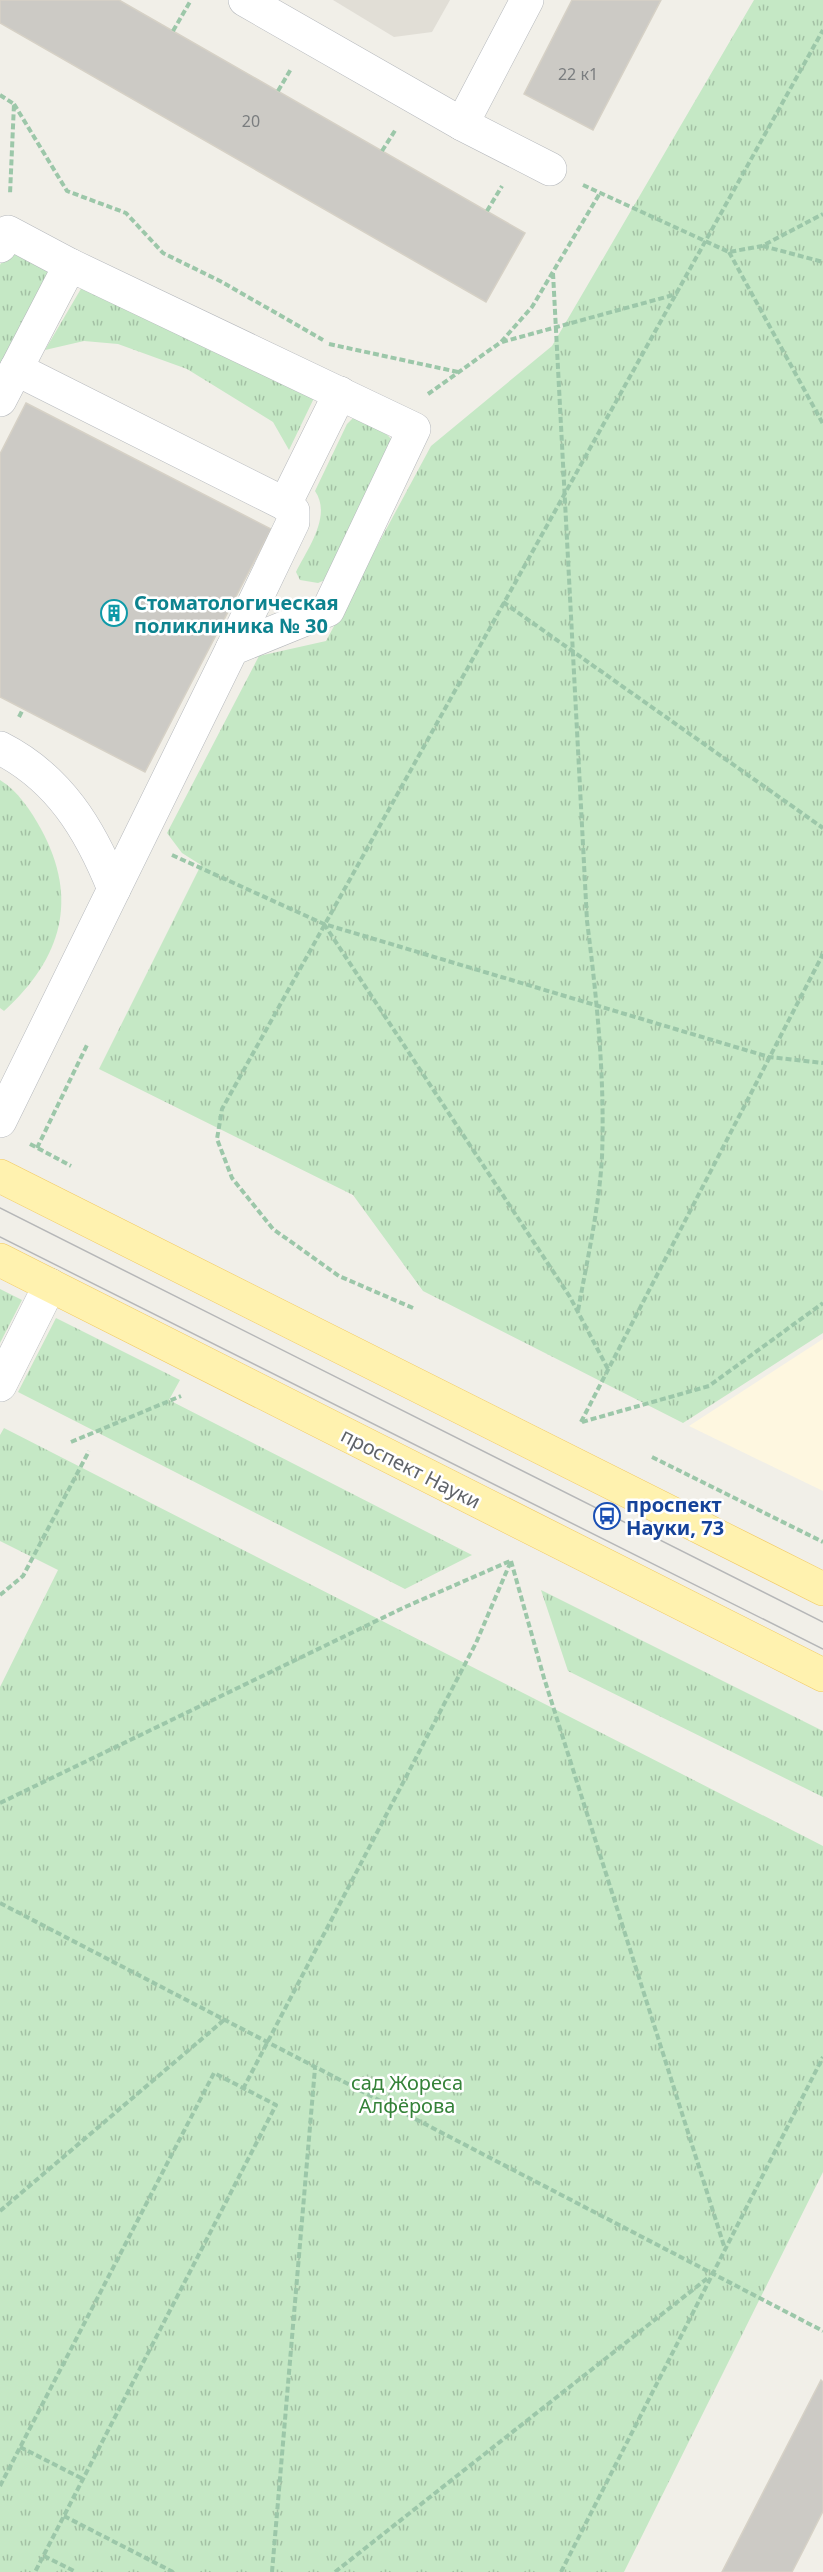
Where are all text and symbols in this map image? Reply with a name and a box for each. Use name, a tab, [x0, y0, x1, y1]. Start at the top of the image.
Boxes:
house number: 22 к1	[558, 63, 598, 85]
house number: 20	[242, 110, 260, 132]
place label: Стоматологическая поликлиника № 30	[134, 589, 339, 639]
building icon: Стоматологическая поликлиника № 30	[99, 598, 129, 628]
street label: проспект Науки	[337, 1421, 485, 1515]
place label: проспект Науки, 73	[626, 1491, 724, 1541]
bus stop icon: проспект Науки, 73	[592, 1501, 622, 1531]
park label: сад Жореса Алфёрова	[351, 2069, 463, 2119]

